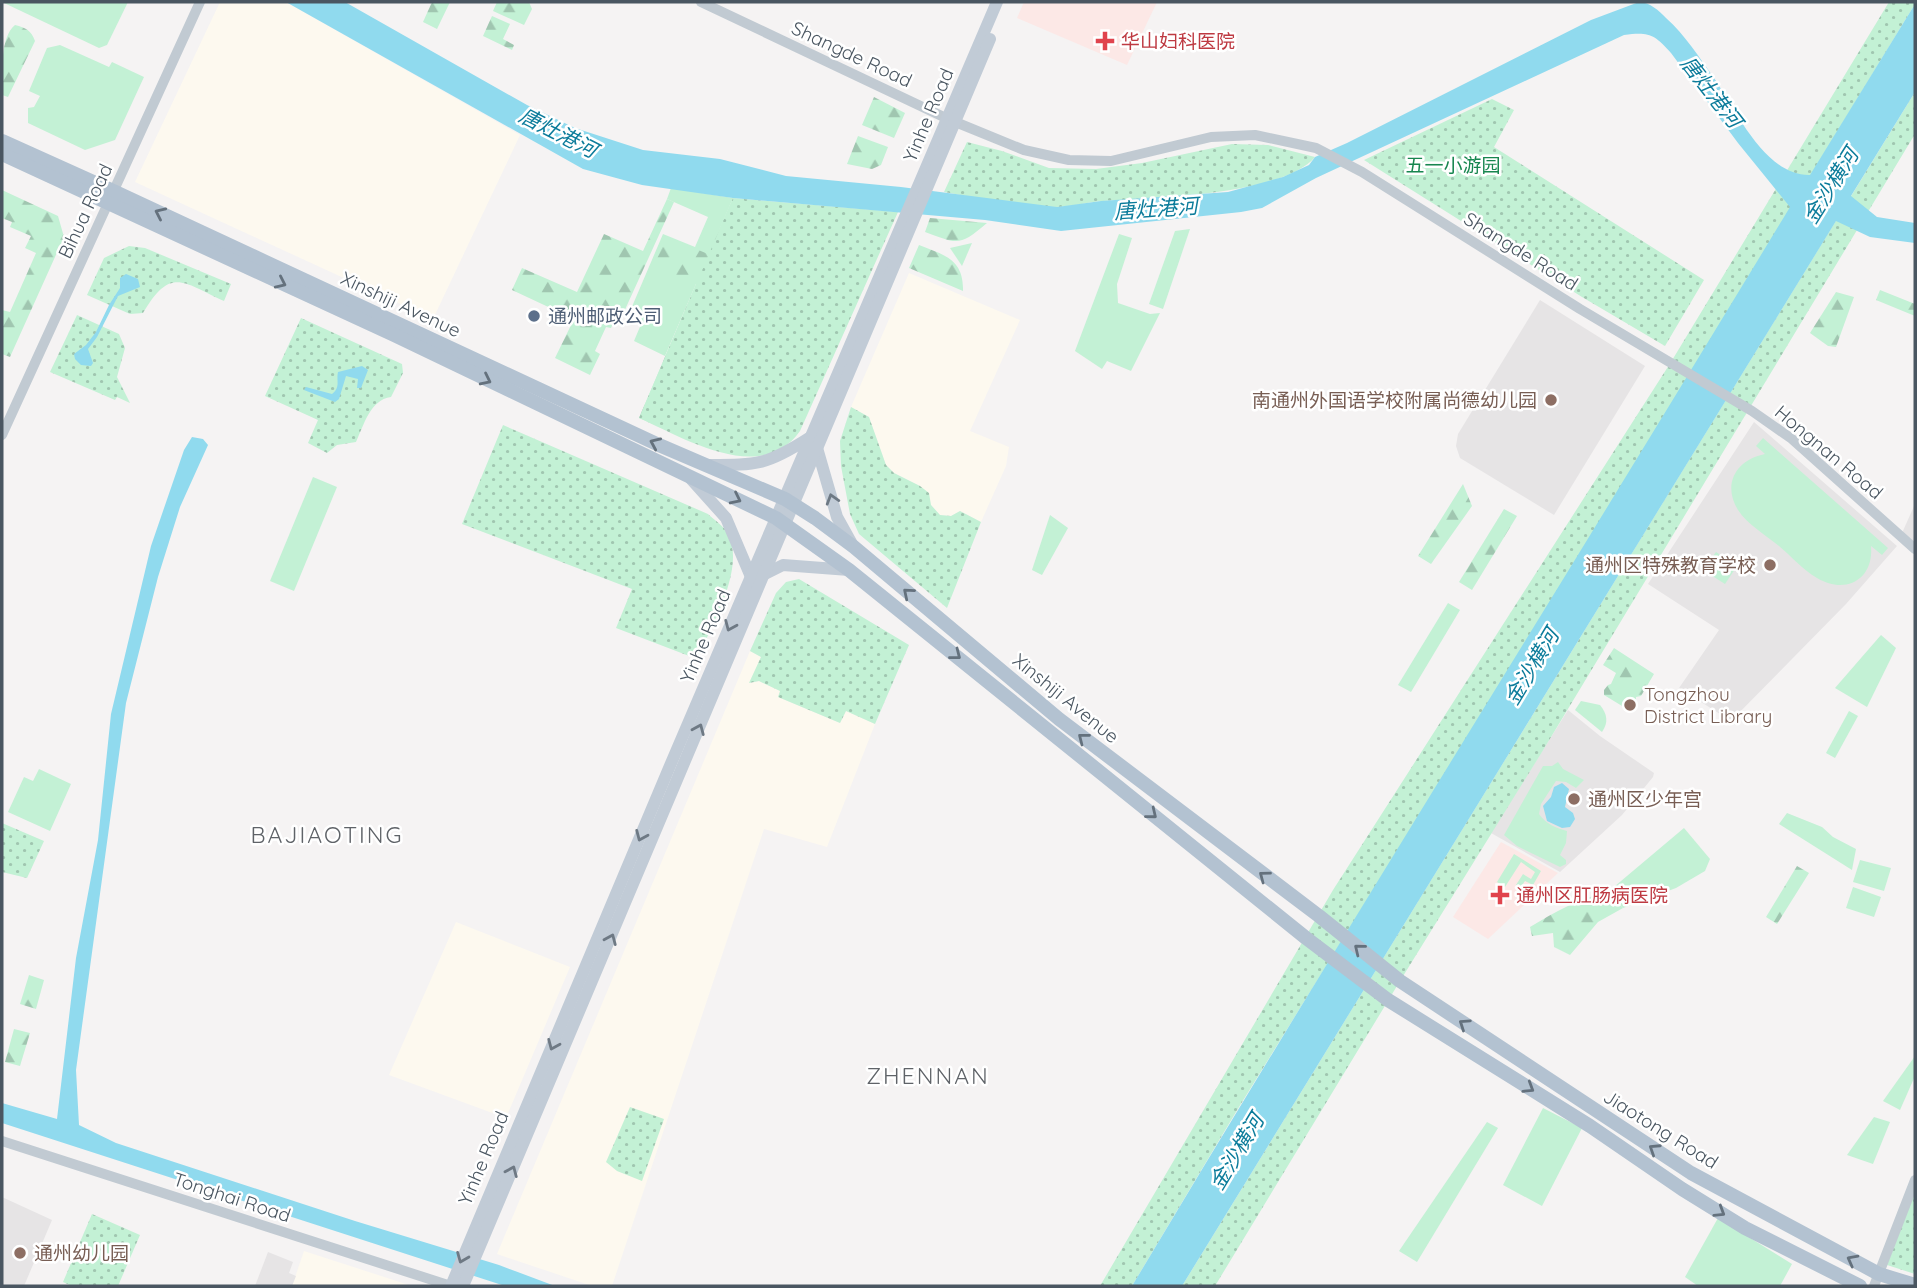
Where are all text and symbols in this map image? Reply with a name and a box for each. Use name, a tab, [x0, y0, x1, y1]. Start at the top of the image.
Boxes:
street label: Shangde Road	[788, 16, 916, 92]
place label: 华山妇科医院	[1121, 29, 1235, 53]
marker: 华山妇科医院	[1095, 31, 1115, 51]
water label: 唐灶港河	[1676, 50, 1750, 136]
street label: Yinhe Road	[898, 65, 958, 165]
water label: 唐灶港河	[515, 101, 605, 165]
water label: 金沙横河	[1797, 140, 1866, 228]
park label: 五一小游园	[1405, 153, 1501, 177]
street label: Bihua Road	[53, 160, 117, 262]
water label: 唐灶港河	[1113, 192, 1203, 224]
street label: Shangde Road	[1460, 206, 1582, 296]
one-way arrow	[155, 207, 167, 221]
street label: Xinshiji Avenue	[337, 266, 465, 342]
one-way arrow	[274, 274, 286, 288]
place label: 通州邮政公司	[548, 304, 662, 328]
marker: 通州邮政公司	[526, 308, 542, 324]
one-way arrow	[479, 372, 492, 386]
place label: 南通州外国语学校附属尚德幼儿园	[1252, 388, 1537, 412]
marker: 南通州外国语学校附属尚德幼儿园	[1543, 392, 1559, 408]
street label: Hongnan Road	[1770, 400, 1888, 504]
one-way arrow	[649, 437, 662, 451]
one-way arrow	[729, 491, 741, 505]
one-way arrow	[825, 493, 840, 505]
place label: 通州区特殊教育学校	[1585, 553, 1756, 577]
marker: 通州区特殊教育学校	[1762, 557, 1778, 573]
street label: Yinhe Road	[675, 586, 735, 686]
one-way arrow	[903, 588, 915, 601]
one-way arrow	[724, 619, 738, 631]
water label: 金沙横河	[1498, 620, 1566, 709]
one-way arrow	[949, 647, 961, 660]
street label: Xinshiji Avenue	[1008, 648, 1124, 748]
place label: Tongzhou District Library	[1644, 682, 1772, 728]
marker: Tongzhou District Library	[1622, 697, 1638, 713]
one-way arrow	[691, 724, 705, 737]
one-way arrow	[1078, 733, 1091, 746]
place label: 通州区少年宫	[1588, 787, 1702, 811]
marker: 通州区少年宫	[1566, 791, 1582, 807]
one-way arrow	[1144, 806, 1156, 819]
district label: BAJIAOTING	[250, 820, 404, 849]
one-way arrow	[635, 828, 649, 841]
one-way arrow	[1259, 871, 1272, 884]
place label: 通州区肛肠病医院	[1516, 883, 1668, 907]
marker: 通州区肛肠病医院	[1490, 885, 1510, 905]
one-way arrow	[603, 934, 617, 946]
one-way arrow	[1354, 944, 1367, 957]
one-way arrow	[1458, 1019, 1471, 1032]
one-way arrow	[547, 1038, 561, 1051]
district label: ZHENNAN	[866, 1061, 990, 1090]
one-way arrow	[1522, 1079, 1535, 1092]
street label: Jiaotong Road	[1599, 1084, 1723, 1174]
water label: 金沙横河	[1203, 1105, 1271, 1194]
street label: Yinhe Road	[453, 1108, 513, 1208]
one-way arrow	[1648, 1144, 1661, 1157]
one-way arrow	[504, 1165, 518, 1178]
street label: Tonghai Road	[170, 1167, 294, 1227]
one-way arrow	[1712, 1204, 1725, 1217]
place label: 通州幼儿园	[34, 1241, 129, 1265]
marker: 通州幼儿园	[12, 1245, 28, 1261]
one-way arrow	[457, 1251, 471, 1263]
one-way arrow	[1847, 1254, 1859, 1268]

